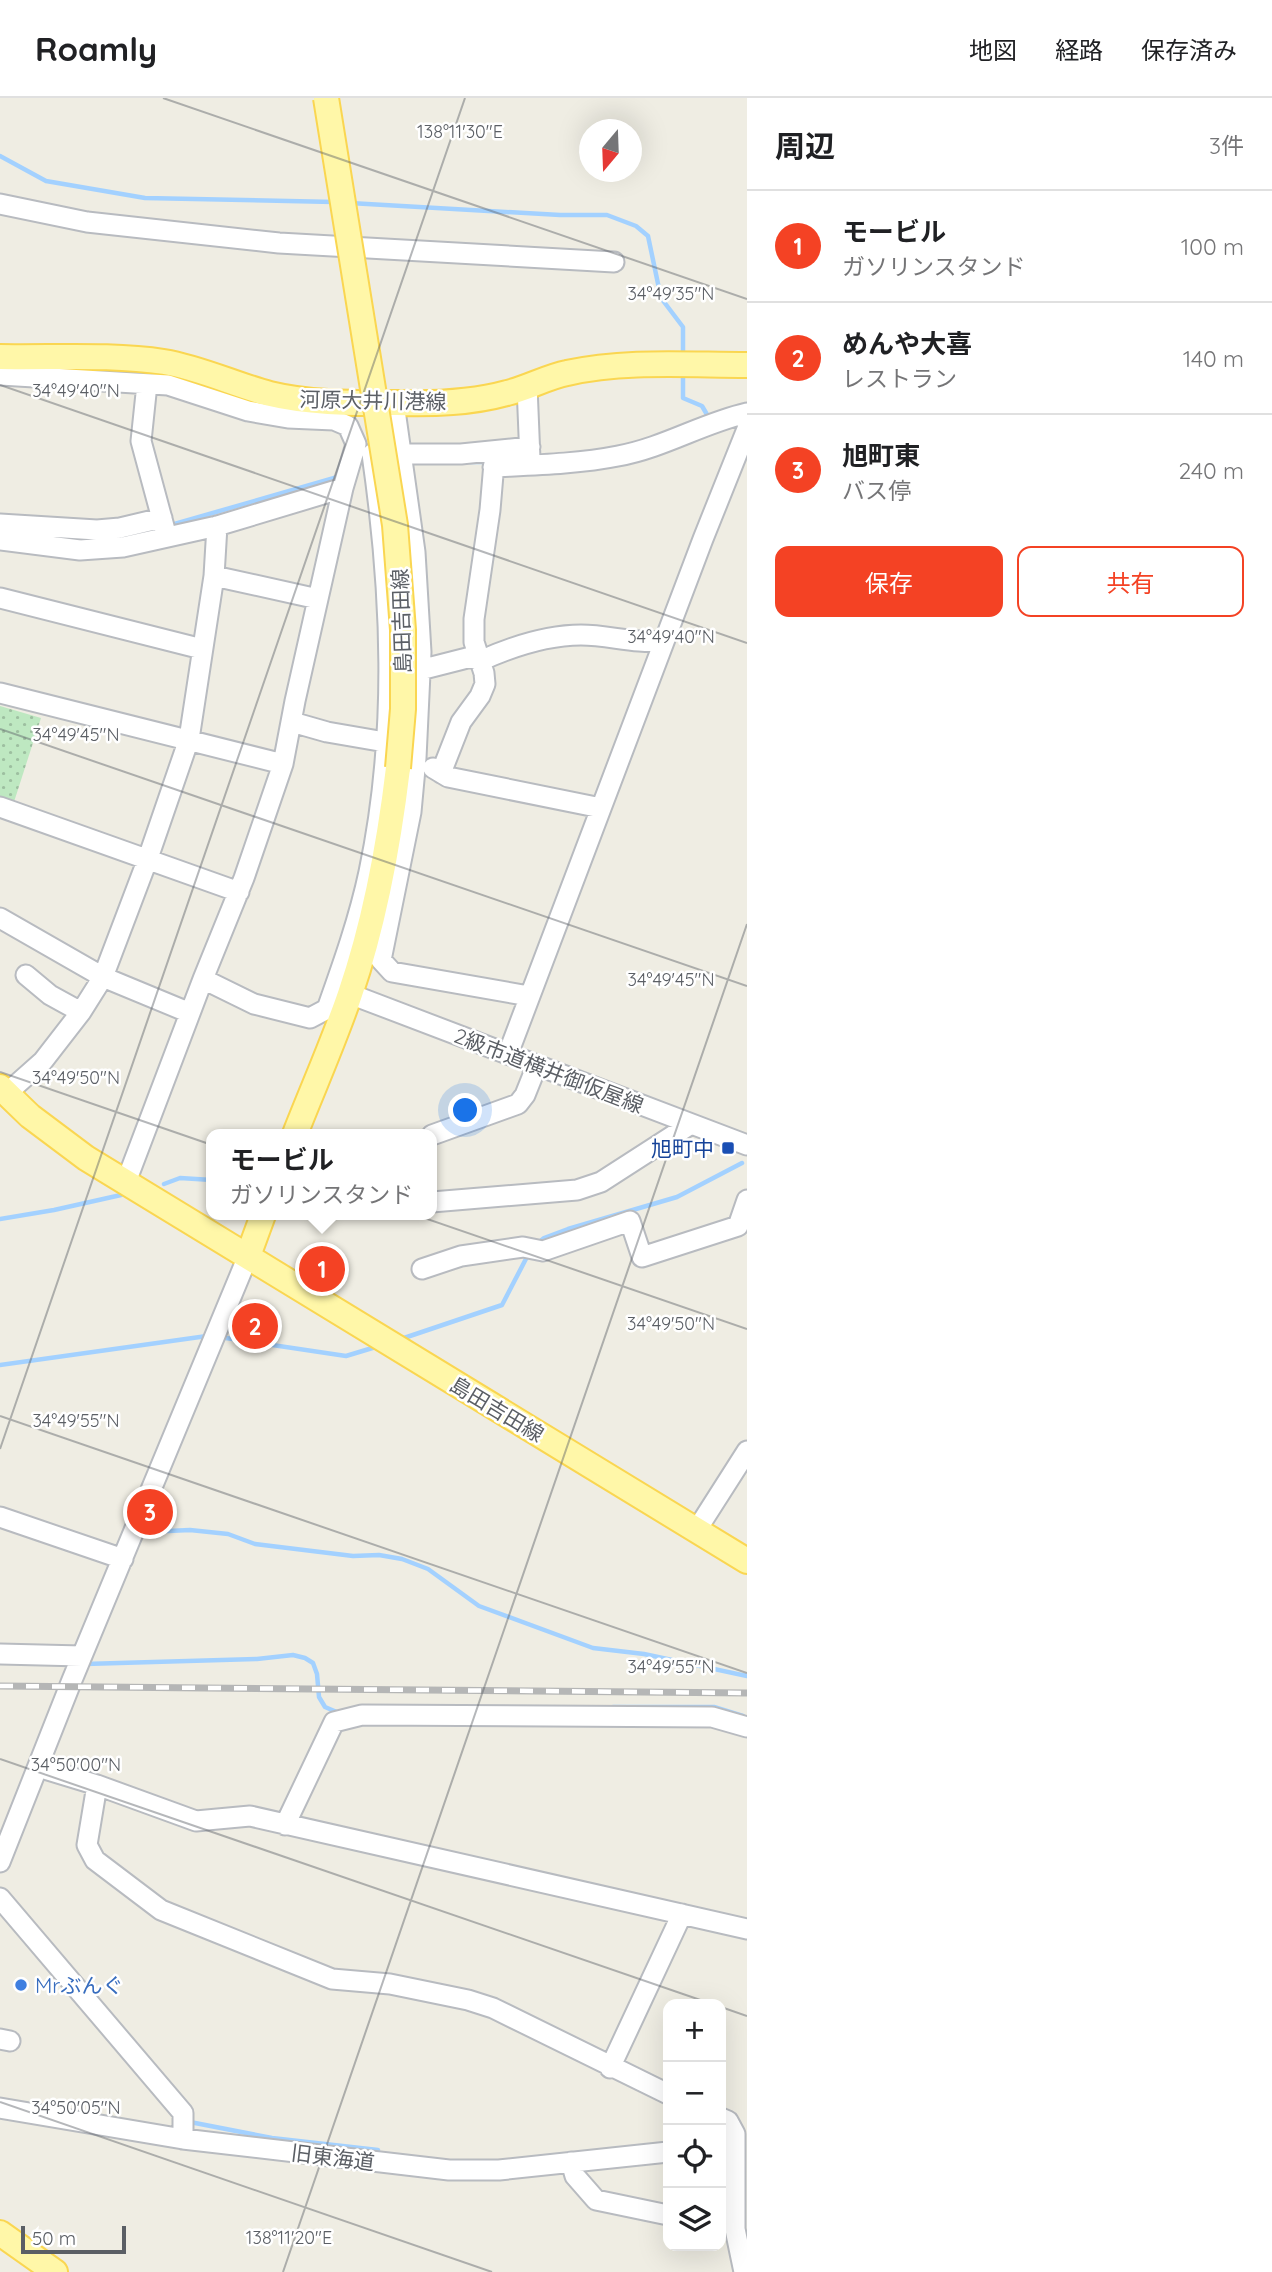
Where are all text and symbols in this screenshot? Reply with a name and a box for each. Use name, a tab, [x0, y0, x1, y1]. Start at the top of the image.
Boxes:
text: Roamly	[35, 28, 157, 69]
text: 地図	[969, 35, 1017, 65]
text: 経路	[1055, 35, 1103, 65]
text: 保存済み	[1141, 35, 1237, 65]
north arrow	[579, 119, 642, 182]
text: 138°11'30"E	[417, 120, 503, 143]
text: 周辺	[775, 127, 835, 165]
text: 3件	[1209, 131, 1244, 160]
text: モービル	[842, 215, 946, 248]
text: 1	[794, 232, 802, 261]
text: 100 m	[1181, 232, 1244, 261]
text: ガソリンスタンド	[842, 252, 1026, 281]
text: 34°49'35"N	[628, 282, 714, 305]
text: めんや大喜	[842, 327, 972, 360]
text: 2	[791, 344, 805, 373]
text: 140 m	[1183, 344, 1244, 373]
text: レストラン	[842, 364, 957, 393]
text: 34°49'40"N	[32, 379, 120, 402]
street label: 河原大井川港線	[299, 386, 447, 414]
text: 旭町東	[842, 439, 920, 472]
text: 3	[792, 456, 804, 485]
text: 240 m	[1179, 456, 1244, 485]
text: バス停	[842, 476, 911, 505]
button: 保存	[775, 546, 1003, 617]
button: 共有	[1017, 546, 1244, 617]
street label: 島田吉田線	[386, 568, 416, 674]
text: 34°49'40"N	[627, 625, 715, 648]
text: 34°49'45"N	[33, 723, 119, 746]
text: 34°49'45"N	[628, 968, 714, 991]
street label: 2級市道横井御仮屋線	[451, 1022, 647, 1118]
text: 34°49'50"N	[32, 1066, 120, 1089]
your location	[448, 1093, 482, 1127]
popup	[206, 1129, 437, 1220]
place label: 旭町中	[651, 1135, 714, 1161]
marker: 旭町中	[720, 1140, 736, 1156]
text: モービル	[230, 1143, 334, 1176]
text: ガソリンスタンド	[230, 1180, 413, 1209]
pin: 1	[299, 1243, 345, 1295]
pin: 2	[232, 1300, 278, 1352]
text: 34°49'50"N	[627, 1312, 715, 1335]
street label: 島田吉田線	[445, 1371, 549, 1447]
text: 34°49'55"N	[32, 1409, 120, 1432]
pin: 3	[127, 1486, 173, 1538]
text: 34°49'55"N	[627, 1655, 715, 1678]
text: 34°50'00"N	[31, 1753, 121, 1776]
place label: Mrぶんぐ	[35, 1972, 123, 1998]
marker: Mrぶんぐ	[13, 1977, 29, 1993]
map controls	[663, 1999, 726, 2251]
button: +	[663, 1999, 726, 2062]
button: −	[663, 2062, 726, 2125]
text: 34°50'05"N	[31, 2096, 121, 2119]
button: locate	[663, 2125, 726, 2188]
street label: 旧東海道	[290, 2139, 376, 2175]
button: layers	[663, 2188, 726, 2251]
scale bar	[21, 2223, 126, 2255]
text: 50 m	[32, 2226, 76, 2250]
text: 138°11'20"E	[246, 2226, 332, 2249]

